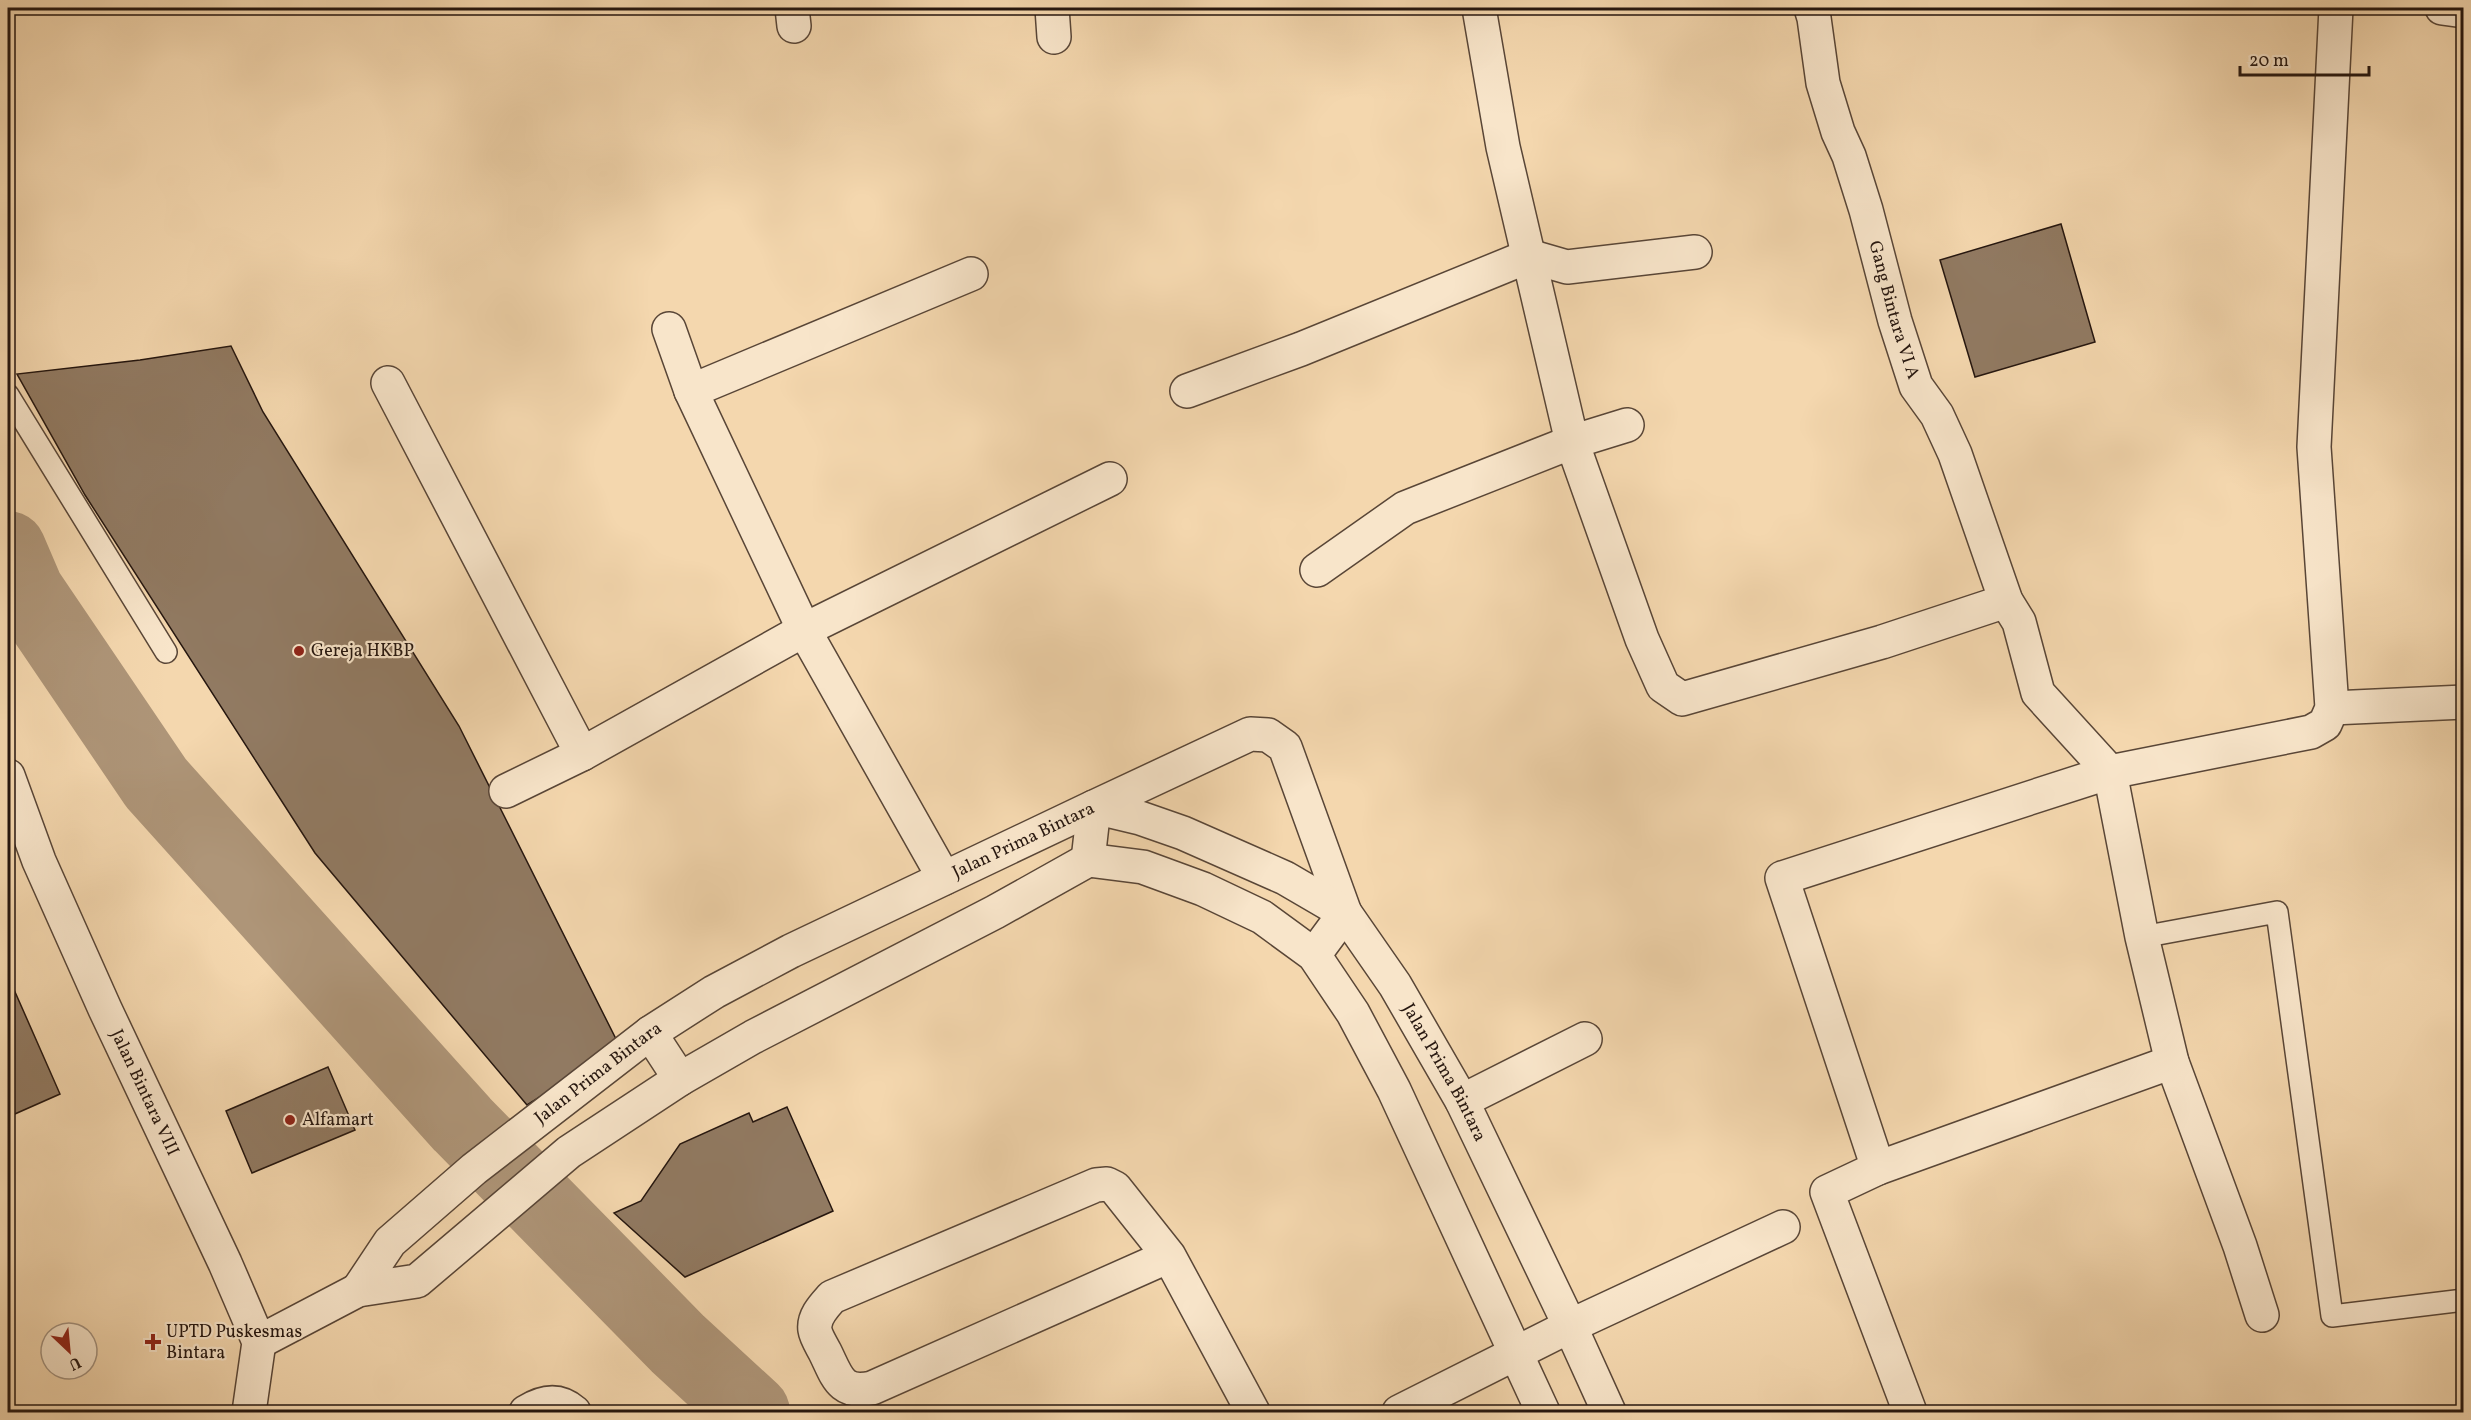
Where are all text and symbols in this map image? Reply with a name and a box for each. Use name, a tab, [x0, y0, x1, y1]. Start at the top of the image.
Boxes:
scale bar	[2240, 39, 2369, 77]
text: 20 m	[2249, 49, 2289, 74]
street label: Gang Bintara VI A	[1862, 238, 1926, 383]
place label: Gereja HKBP	[311, 639, 414, 664]
marker: Gereja HKBP	[292, 644, 306, 658]
street label: Jalan Prima Bintara	[948, 796, 1099, 885]
street label: Jalan Prima Bintara	[1396, 999, 1492, 1146]
street label: Jalan Prima Bintara	[529, 1016, 667, 1130]
street label: Jalan Bintara VIII	[104, 1025, 185, 1160]
place label: Alfamart	[302, 1108, 374, 1133]
marker: Alfamart	[283, 1113, 297, 1127]
place label: UPTD Puskesmas Bintara	[166, 1320, 302, 1366]
north arrow	[39, 1321, 99, 1381]
marker: UPTD Puskesmas Bintara	[144, 1333, 162, 1351]
text: U	[65, 1350, 84, 1375]

